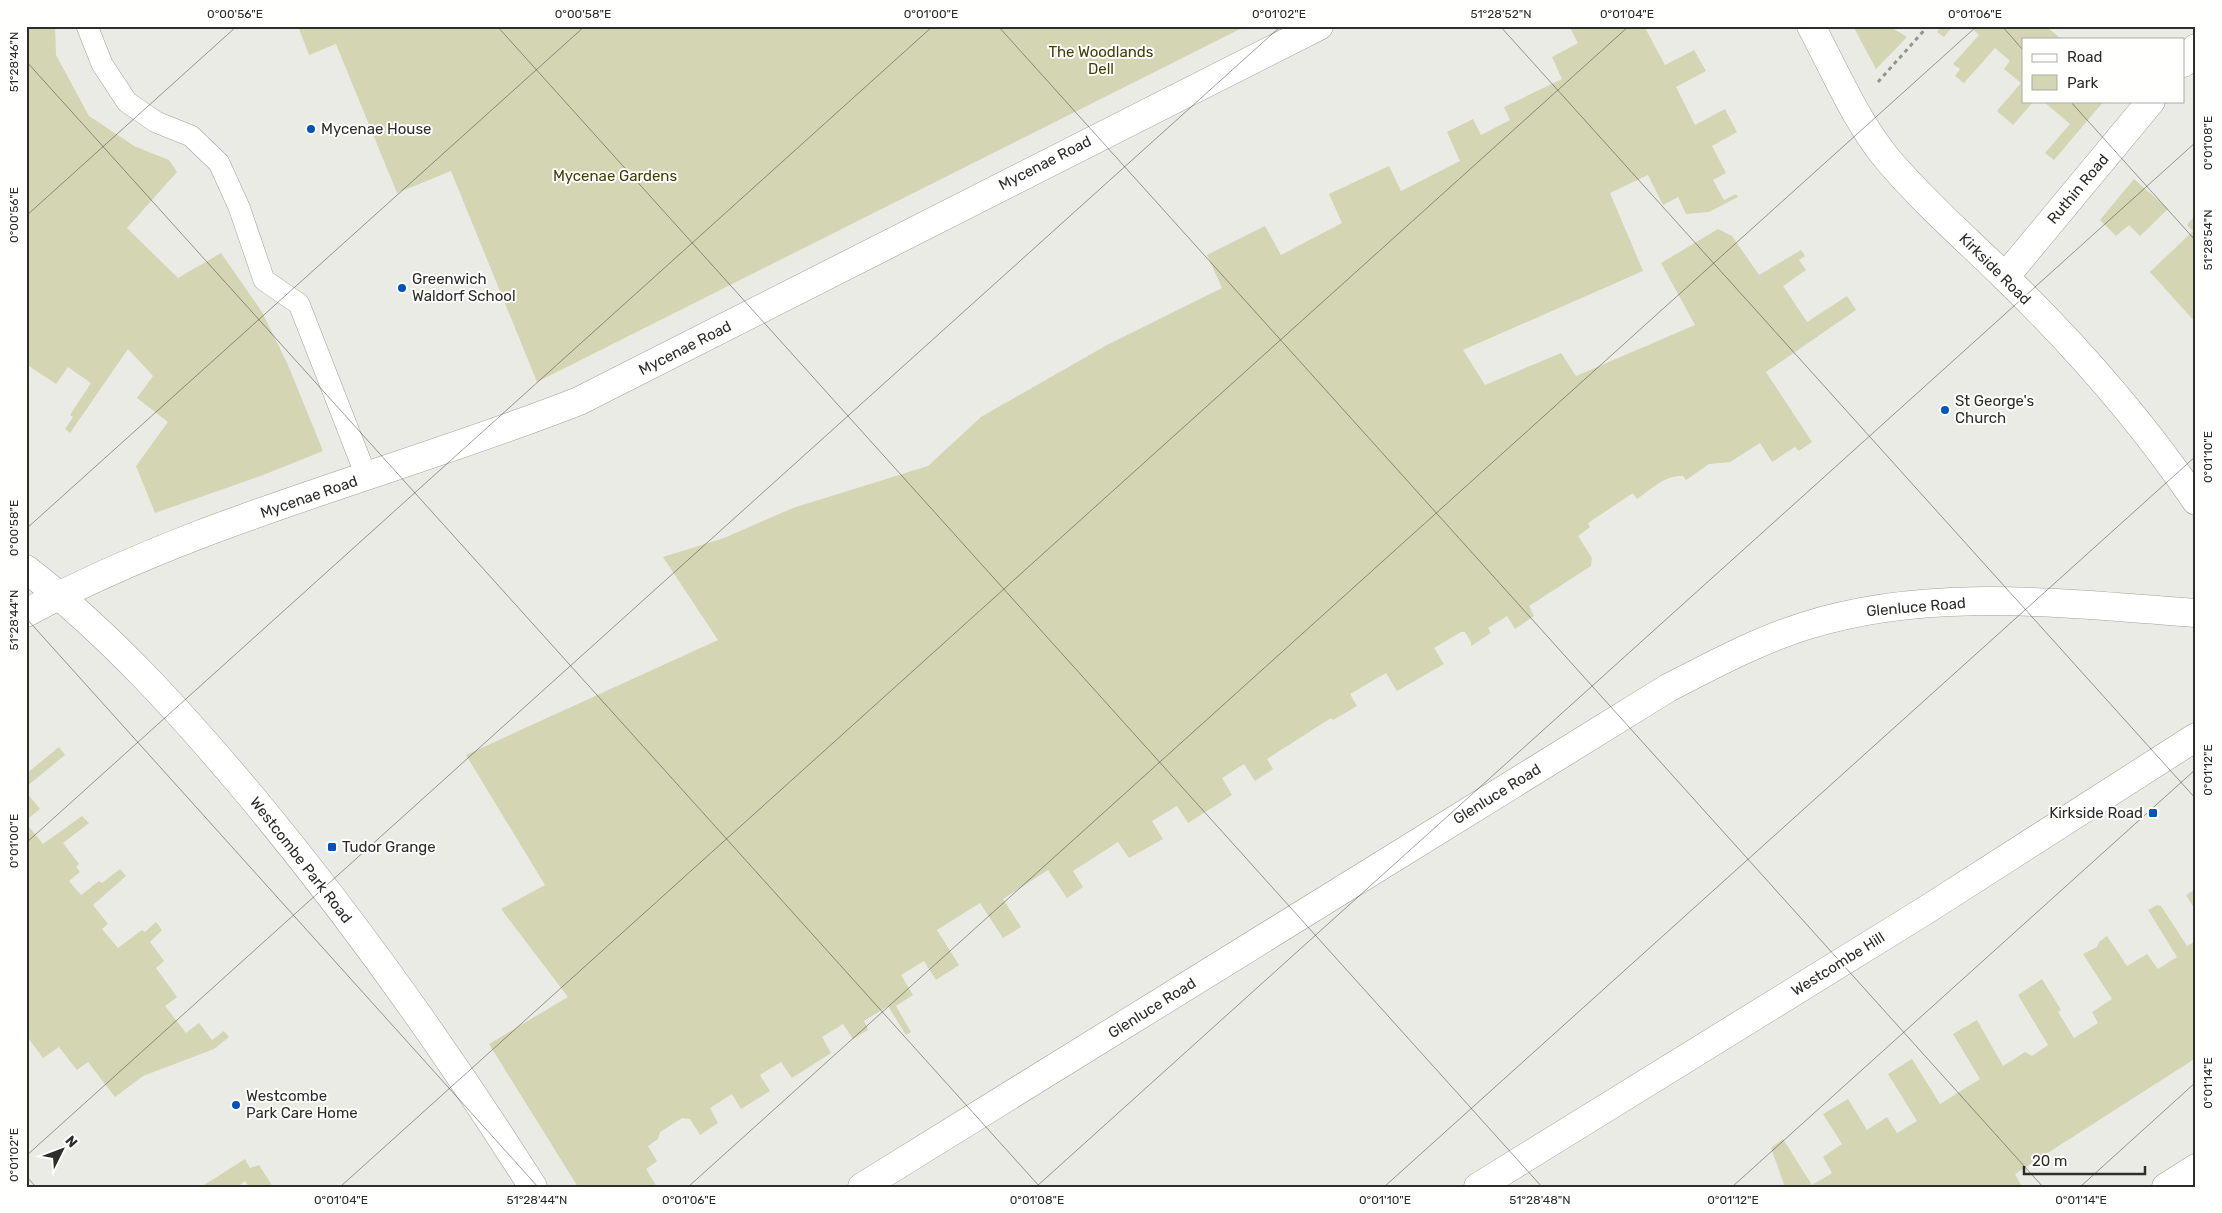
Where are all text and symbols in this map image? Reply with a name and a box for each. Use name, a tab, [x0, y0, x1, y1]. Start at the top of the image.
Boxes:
text: 0°00'56"E	[207, 7, 263, 21]
text: 0°00'58"E	[555, 7, 611, 21]
text: 0°01'00"E	[904, 7, 958, 21]
text: 0°01'02"E	[1252, 7, 1306, 21]
text: 51°28'52"N	[1470, 7, 1532, 21]
text: 0°01'04"E	[1600, 7, 1654, 21]
text: 0°01'06"E	[1948, 7, 2002, 21]
text: 51°28'46"N	[7, 32, 21, 92]
legend	[2022, 38, 2184, 102]
park label: The Woodlands Dell	[1049, 43, 1154, 78]
text: Road	[2067, 48, 2103, 66]
text: Park	[2067, 74, 2098, 92]
text: 0°01'08"E	[2201, 116, 2215, 170]
place label: Mycenae House	[321, 120, 431, 138]
marker: Mycenae House	[305, 123, 317, 135]
street label: Mycenae Road	[996, 132, 1094, 194]
street label: Ruthin Road	[2044, 150, 2112, 228]
park label: Mycenae Gardens	[553, 167, 677, 185]
text: 0°00'56"E	[7, 187, 21, 243]
text: 51°28'54"N	[2201, 209, 2215, 271]
street label: Kirkside Road	[1955, 229, 2035, 309]
place label: Greenwich Waldorf School	[412, 270, 516, 305]
marker: Greenwich Waldorf School	[396, 282, 408, 294]
street label: Mycenae Road	[636, 317, 734, 379]
place label: St George's Church	[1955, 392, 2035, 427]
marker: St George's Church	[1939, 404, 1951, 416]
text: 0°01'10"E	[2201, 431, 2215, 483]
street label: Mycenae Road	[258, 472, 360, 522]
text: 0°00'58"E	[7, 500, 21, 556]
text: 51°28'44"N	[7, 590, 21, 650]
street label: Glenluce Road	[1865, 594, 1967, 620]
text: 0°01'12"E	[2201, 744, 2215, 796]
street label: Glenluce Road	[1450, 760, 1544, 828]
street label: Westcombe Park Road	[246, 793, 356, 927]
place label: Kirkside Road	[2049, 804, 2143, 822]
marker: Kirkside Road	[2147, 807, 2159, 819]
text: 0°01'00"E	[7, 814, 21, 868]
place label: Tudor Grange	[342, 838, 436, 856]
marker: Tudor Grange	[326, 841, 338, 853]
street label: Westcombe Hill	[1788, 928, 1888, 1000]
street label: Glenluce Road	[1105, 974, 1199, 1042]
text: 0°01'14"E	[2201, 1057, 2215, 1109]
place label: Westcombe Park Care Home	[246, 1087, 358, 1122]
marker: Westcombe Park Care Home	[230, 1099, 242, 1111]
north arrow	[38, 1126, 88, 1176]
text: 0°01'02"E	[7, 1128, 21, 1182]
text: N	[62, 1132, 81, 1151]
scale bar	[2024, 1143, 2146, 1175]
text: 20 m	[2032, 1152, 2067, 1170]
text: 0°01'04"E	[314, 1193, 368, 1207]
text: 51°28'44"N	[507, 1193, 567, 1207]
text: 0°01'06"E	[662, 1193, 716, 1207]
text: 0°01'08"E	[1010, 1193, 1064, 1207]
text: 0°01'10"E	[1359, 1193, 1411, 1207]
text: 51°28'48"N	[1509, 1193, 1571, 1207]
text: 0°01'12"E	[1707, 1193, 1759, 1207]
text: 0°01'14"E	[2055, 1193, 2107, 1207]

